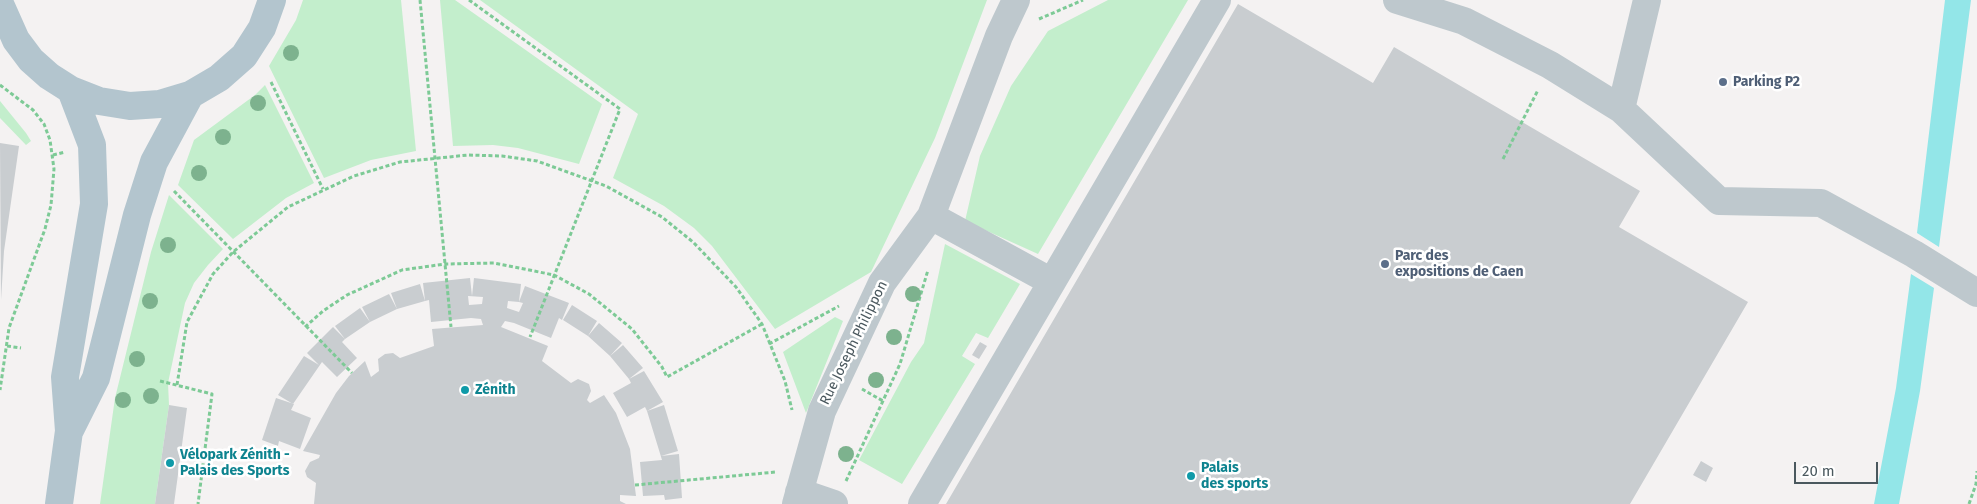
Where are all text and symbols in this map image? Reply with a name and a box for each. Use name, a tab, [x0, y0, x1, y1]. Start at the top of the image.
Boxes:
place label: Parking P2	[1733, 74, 1800, 90]
marker: Parking P2	[1717, 76, 1729, 88]
place label: Parc des expositions de Caen	[1395, 248, 1523, 280]
marker: Parc des expositions de Caen	[1379, 258, 1391, 270]
street label: Rue Joseph Philippon	[817, 278, 891, 408]
place label: Zénith	[475, 382, 516, 398]
marker: Zénith	[459, 384, 471, 396]
place label: Vélopark Zénith - Palais des Sports	[180, 447, 290, 480]
scale bar	[1797, 452, 1881, 484]
marker: Vélopark Zénith - Palais des Sports	[164, 457, 176, 469]
place label: Palais des sports	[1201, 460, 1268, 492]
text: 20 m	[1802, 462, 1835, 480]
marker: Palais des sports	[1185, 470, 1197, 482]

